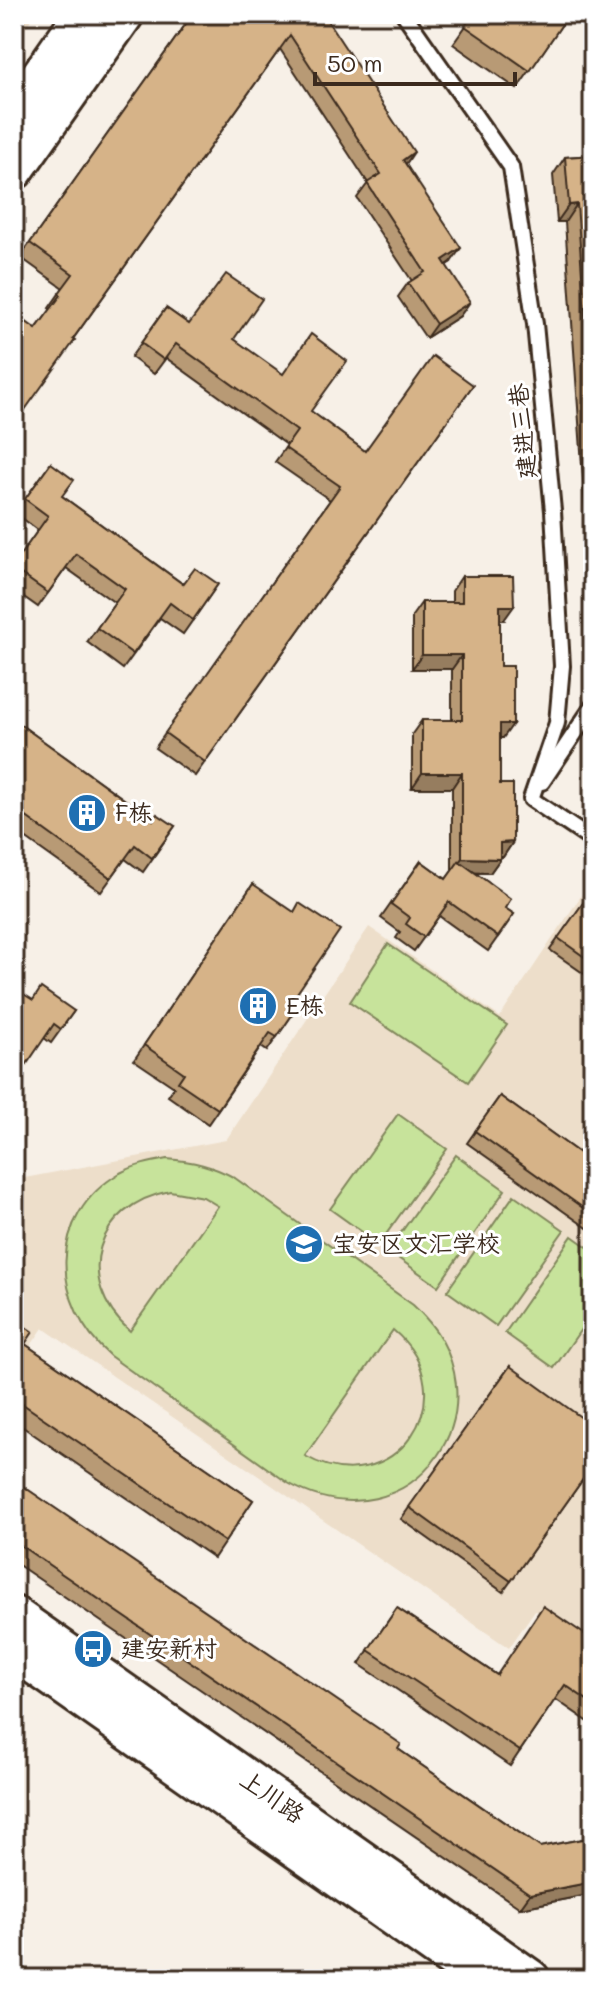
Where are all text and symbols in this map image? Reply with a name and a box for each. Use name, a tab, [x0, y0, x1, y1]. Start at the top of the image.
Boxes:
scale bar	[315, 36, 515, 86]
text: 50 m	[327, 47, 383, 78]
street label: 建进三巷	[501, 382, 542, 481]
building icon: F栋	[66, 792, 108, 834]
place label: F栋	[115, 796, 152, 827]
building icon: E栋	[237, 985, 279, 1027]
place label: E栋	[286, 989, 324, 1020]
school or university icon: 宝安区文汇学校	[283, 1223, 325, 1265]
place label: 宝安区文汇学校	[332, 1227, 500, 1258]
bus stop icon: 建安新村	[72, 1628, 114, 1670]
place label: 建安新村	[121, 1632, 217, 1663]
street label: 上川路	[234, 1762, 311, 1829]

